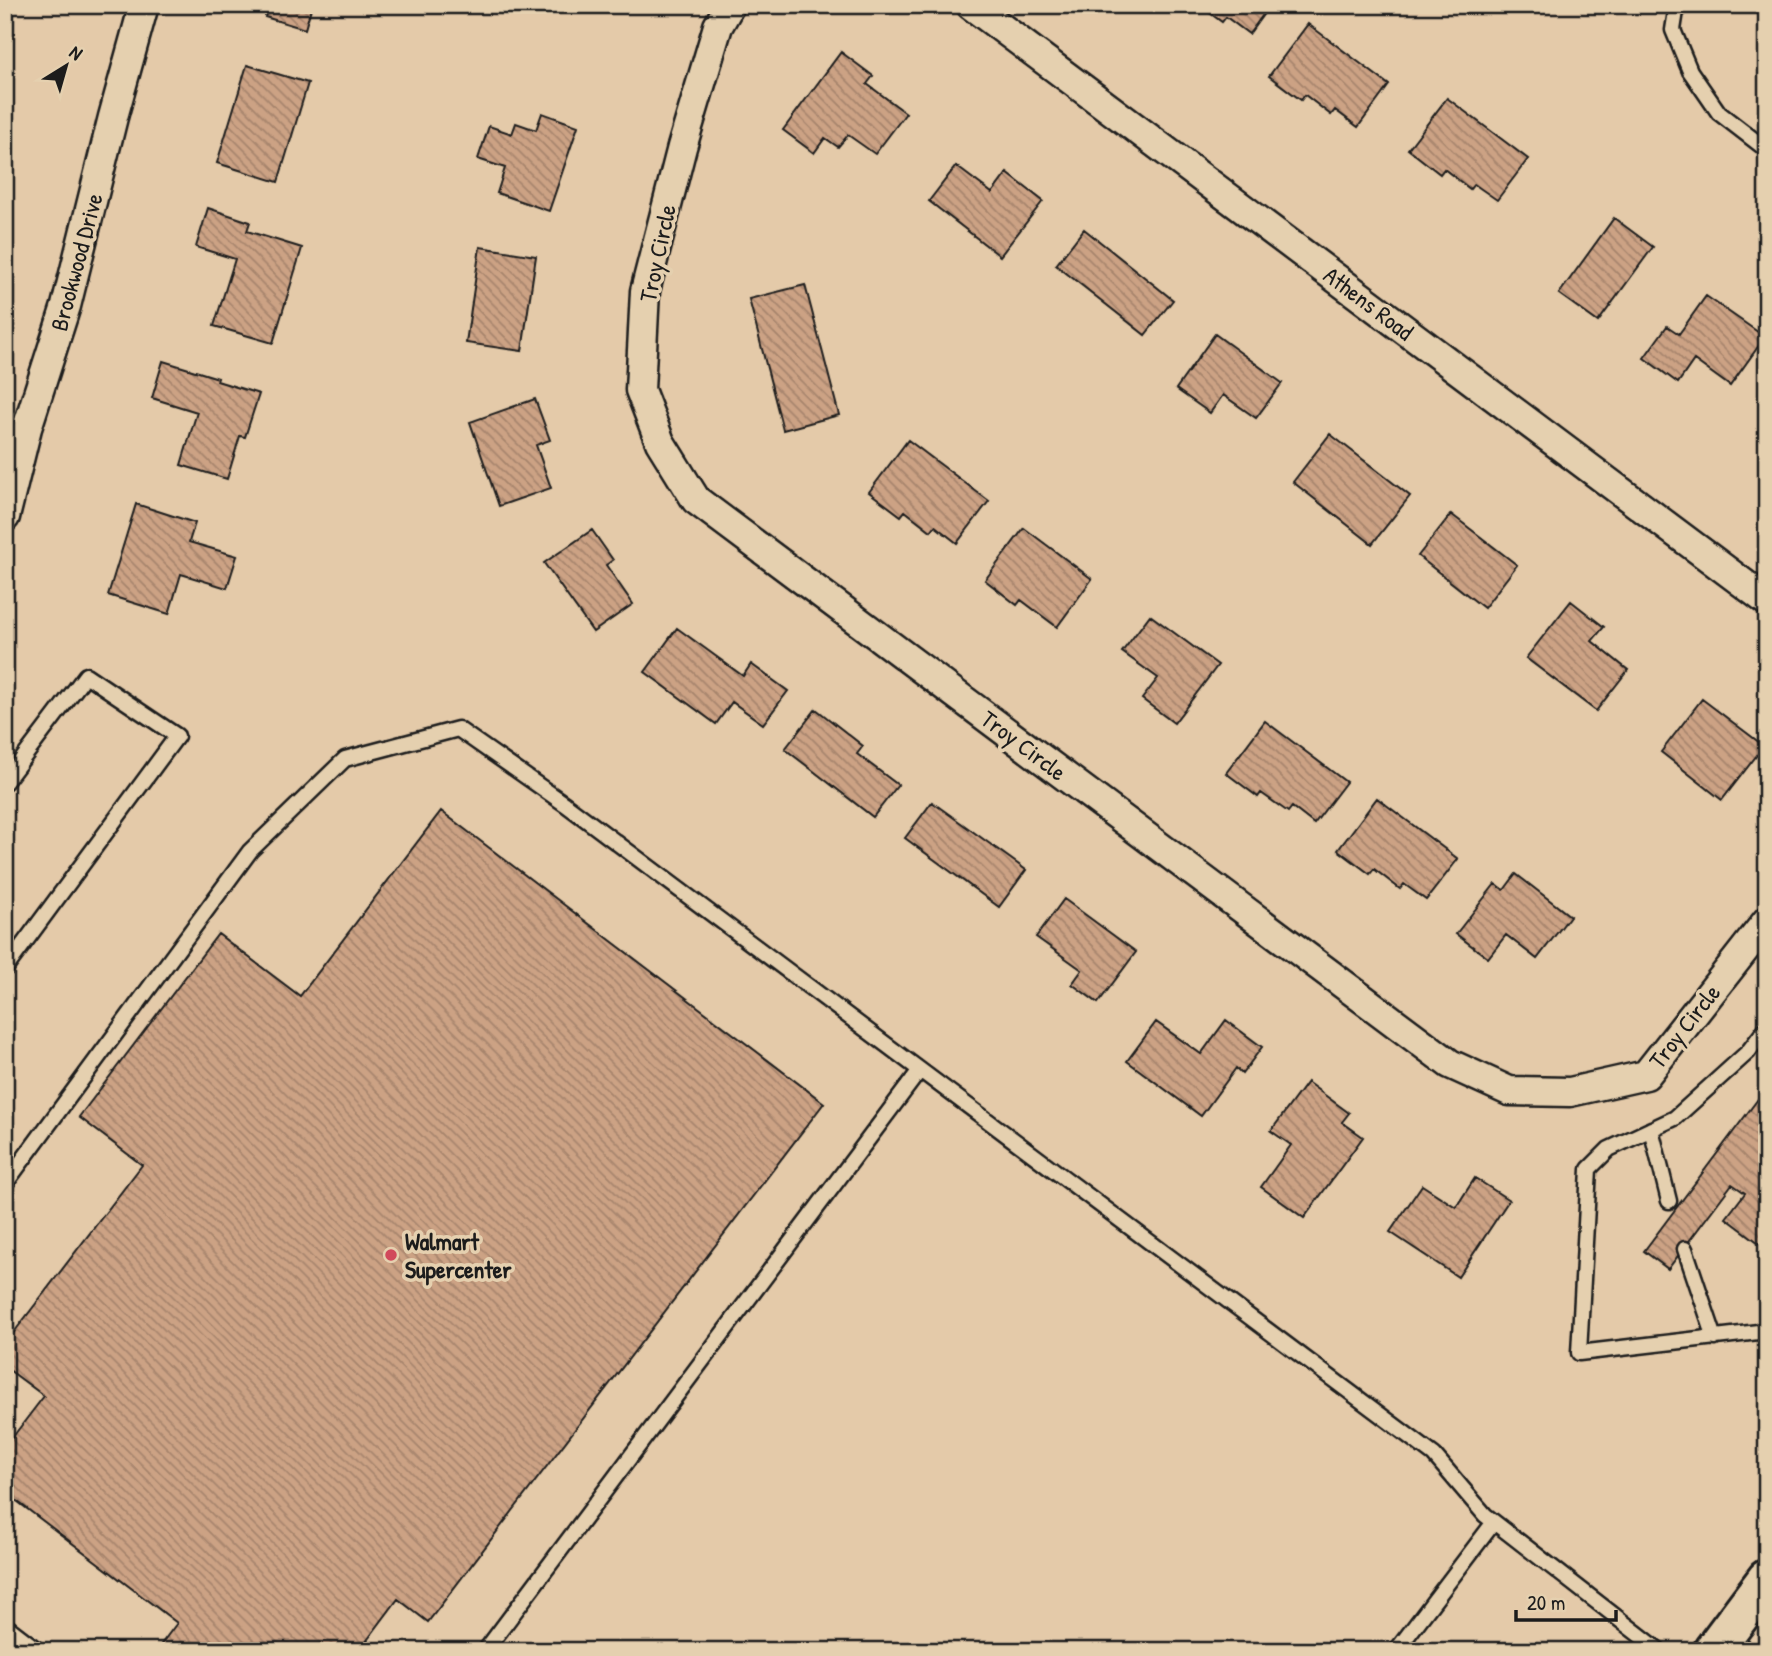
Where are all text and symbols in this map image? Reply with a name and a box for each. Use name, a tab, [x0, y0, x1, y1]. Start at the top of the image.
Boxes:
north arrow	[32, 32, 102, 102]
text: N	[64, 39, 88, 66]
street label: Brookwood Drive	[42, 189, 110, 334]
street label: Troy Circle	[631, 201, 683, 305]
street label: Athens Road	[1318, 259, 1420, 347]
street label: Troy Circle	[975, 702, 1073, 788]
street label: Troy Circle	[1641, 977, 1727, 1075]
place label: Walmart Supercenter	[405, 1225, 512, 1286]
marker: Walmart Supercenter	[383, 1247, 399, 1263]
scale bar	[1516, 1579, 1616, 1623]
text: 20 m	[1527, 1588, 1565, 1617]

